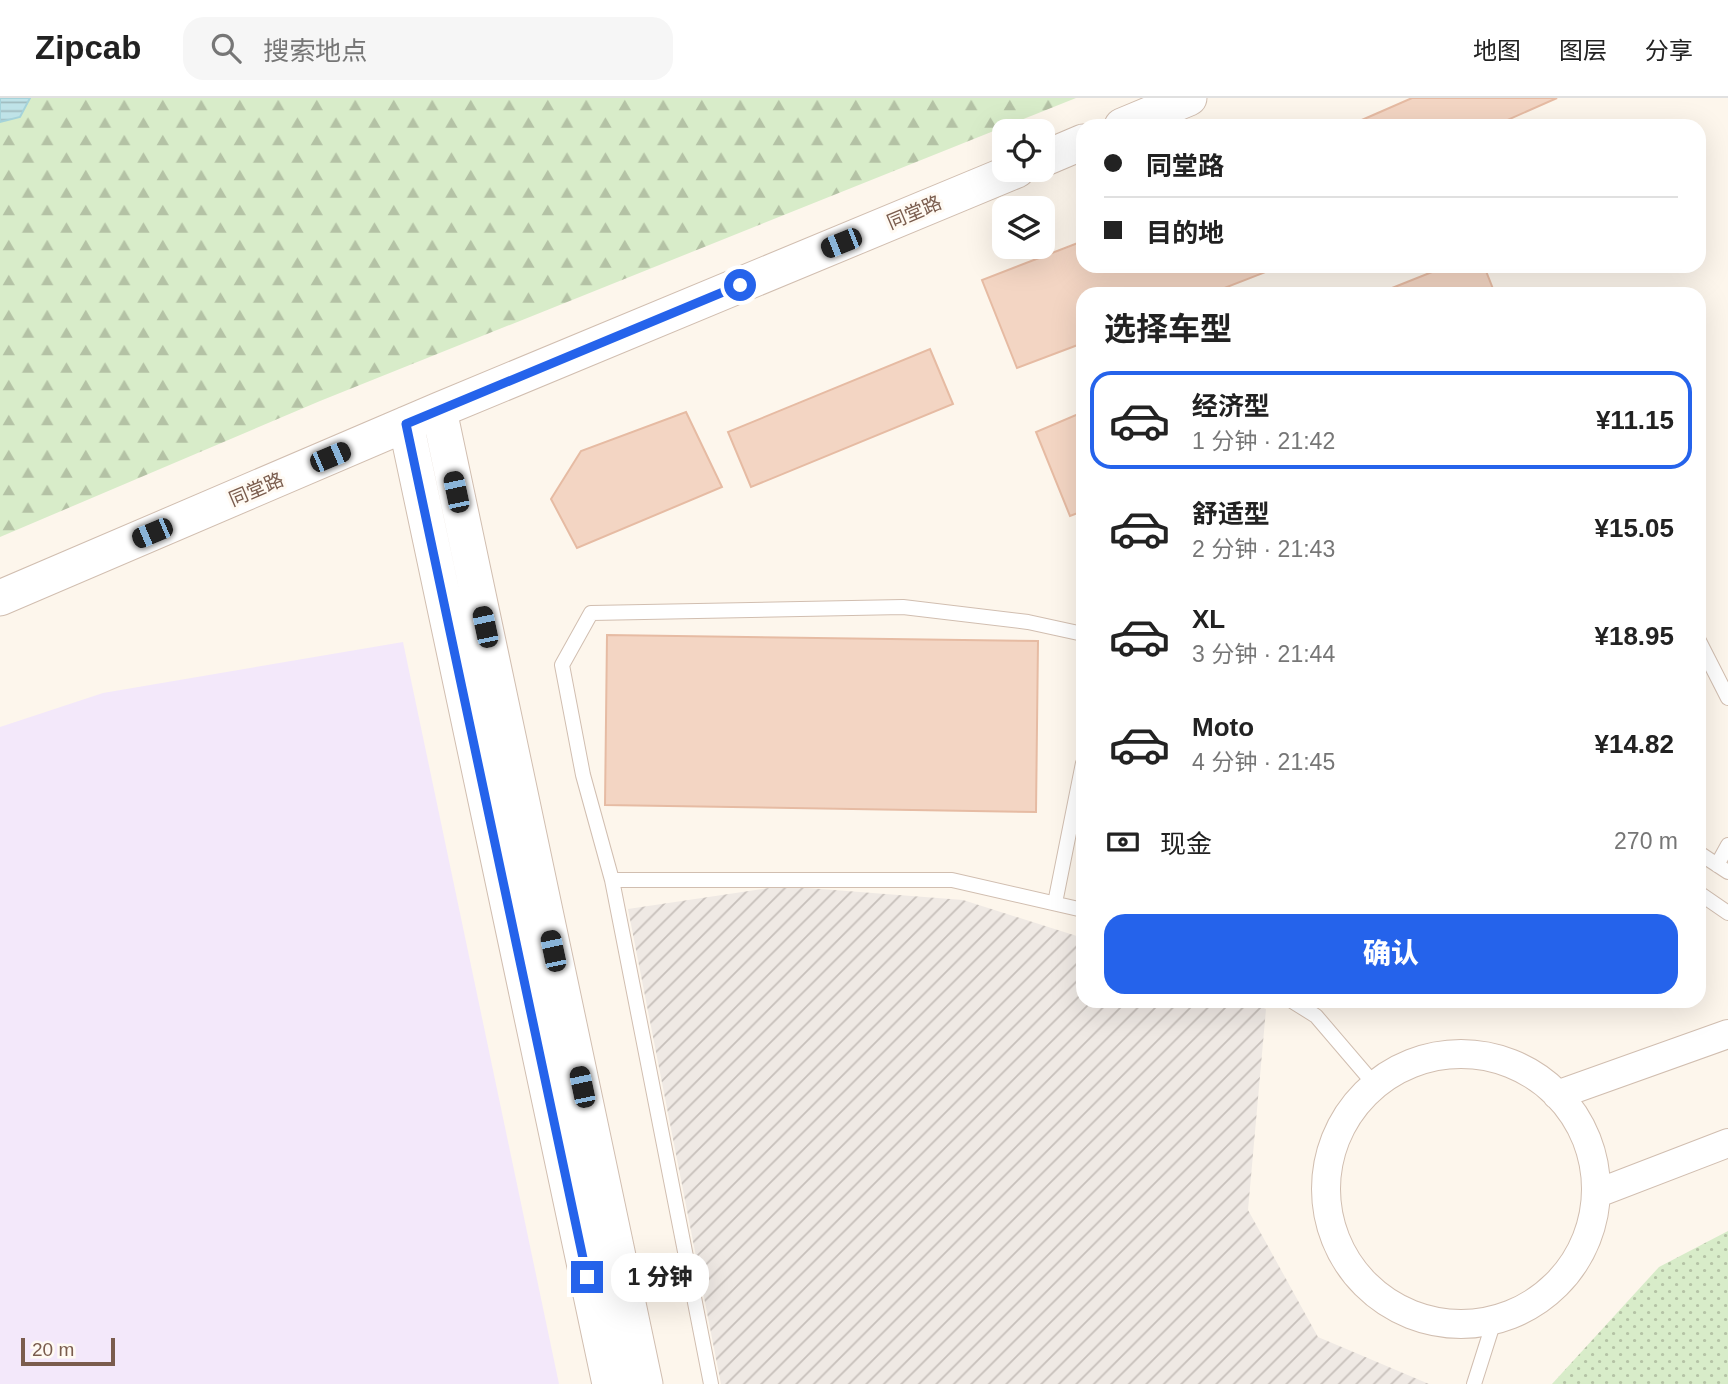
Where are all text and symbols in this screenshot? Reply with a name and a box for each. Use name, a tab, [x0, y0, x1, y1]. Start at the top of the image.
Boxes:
search box	[183, 17, 673, 80]
text: Zipcab	[35, 29, 141, 66]
icon: search	[207, 29, 245, 67]
text: 搜索地点	[263, 36, 367, 66]
text: 地图	[1473, 37, 1521, 64]
text: 图层	[1559, 37, 1607, 64]
text: 分享	[1645, 37, 1693, 64]
map controls	[992, 119, 1055, 259]
button: locate	[992, 119, 1055, 182]
text: 同堂路	[1146, 151, 1224, 181]
street label: 同堂路	[884, 192, 945, 233]
button: layers	[992, 196, 1055, 259]
text: 目的地	[1146, 218, 1224, 248]
car	[818, 225, 865, 261]
route start	[724, 269, 756, 301]
text: 选择车型	[1104, 311, 1232, 347]
icon: car	[1108, 389, 1171, 452]
text: 经济型	[1192, 391, 1270, 421]
text: ¥11.15	[1596, 405, 1674, 435]
text: 1 分钟 · 21:42	[1192, 428, 1335, 454]
car	[307, 439, 354, 475]
street label: 同堂路	[226, 469, 287, 510]
car	[442, 469, 471, 515]
icon: car	[1108, 497, 1171, 560]
text: 舒适型	[1192, 499, 1270, 529]
text: ¥15.05	[1594, 513, 1674, 543]
car	[129, 515, 176, 551]
text: 2 分钟 · 21:43	[1192, 536, 1335, 562]
car	[471, 604, 500, 650]
text: XL	[1192, 604, 1225, 634]
icon: car	[1108, 605, 1171, 668]
text: ¥18.95	[1594, 621, 1674, 651]
text: 3 分钟 · 21:44	[1192, 641, 1335, 667]
text: Moto	[1192, 712, 1254, 742]
icon: car	[1108, 713, 1171, 776]
text: ¥14.82	[1594, 729, 1674, 759]
text: 4 分钟 · 21:45	[1192, 749, 1335, 775]
icon: cash	[1104, 823, 1142, 861]
text: 270 m	[1614, 828, 1678, 854]
text: 现金	[1160, 829, 1212, 859]
button: 确认	[1104, 914, 1678, 994]
car	[539, 928, 568, 974]
car	[568, 1064, 597, 1110]
callout: 1 分钟	[612, 1252, 710, 1302]
route end	[571, 1261, 603, 1293]
text: 1 分钟	[627, 1264, 693, 1290]
scale bar	[21, 1335, 116, 1367]
text: 20 m	[32, 1339, 74, 1360]

